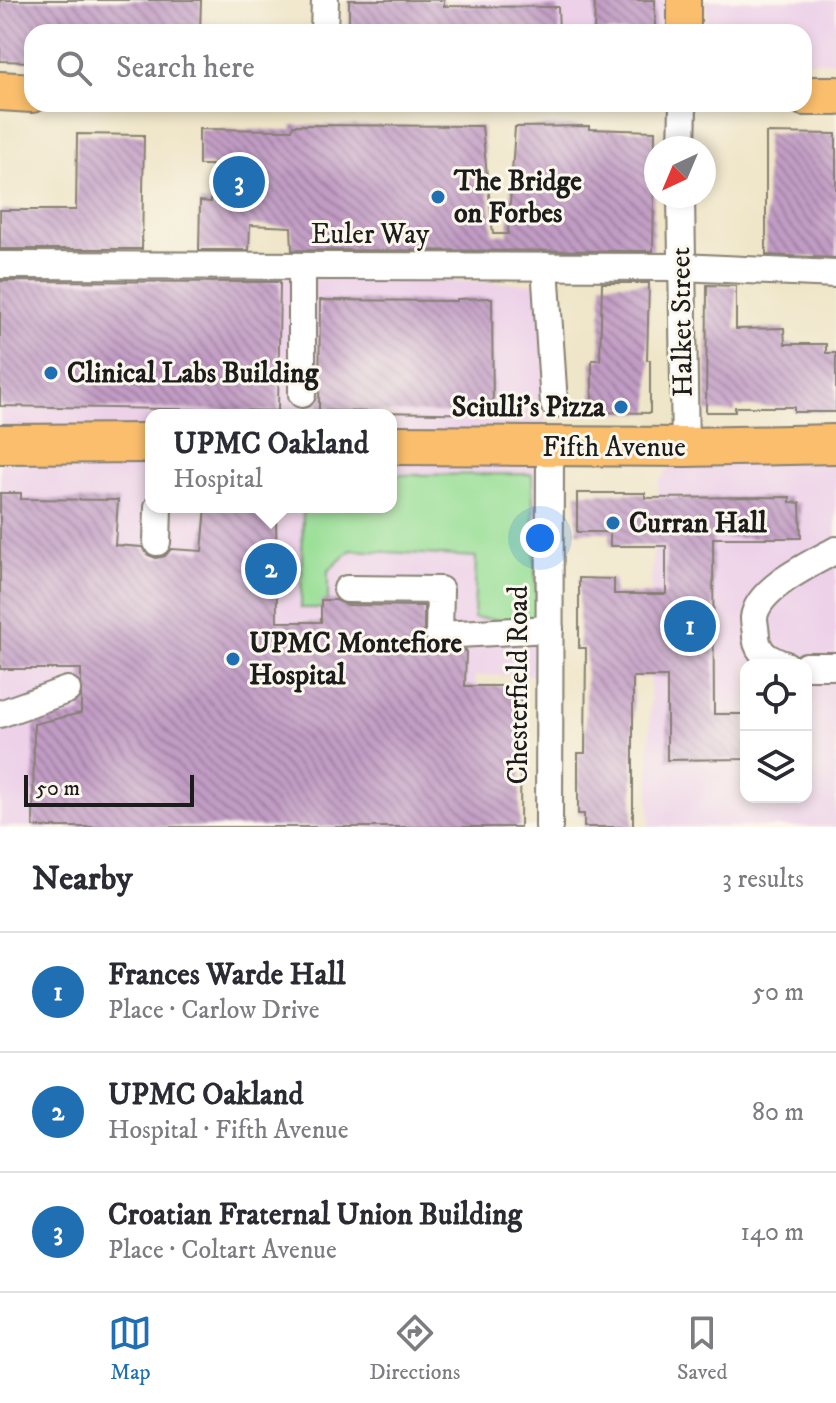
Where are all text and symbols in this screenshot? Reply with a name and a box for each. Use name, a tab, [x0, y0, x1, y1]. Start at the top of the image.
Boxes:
search box	[24, 24, 812, 112]
icon: search	[52, 46, 96, 90]
text: Search here	[116, 50, 255, 87]
north arrow	[644, 136, 716, 208]
pin: 3	[213, 152, 265, 212]
place label: The Bridge on Forbes	[453, 164, 582, 231]
marker: The Bridge on Forbes	[429, 188, 447, 206]
street label: Euler Way	[311, 217, 430, 252]
street label: Halket Street	[663, 247, 701, 397]
place label: Clinical Labs Building	[67, 356, 320, 391]
marker: Clinical Labs Building	[42, 364, 60, 382]
place label: Sciulli's Pizza	[452, 390, 606, 425]
marker: Sciulli's Pizza	[612, 398, 630, 416]
popup	[145, 409, 397, 513]
text: UPMC Oakland	[173, 426, 369, 463]
street label: Fifth Avenue	[542, 430, 686, 465]
text: Hospital	[173, 463, 263, 496]
place label: Curran Hall	[629, 506, 767, 541]
marker: Curran Hall	[604, 514, 622, 532]
your location	[520, 518, 560, 558]
pin: 2	[245, 539, 297, 599]
street label: Chesterfield Road	[501, 586, 536, 784]
pin: 1	[664, 596, 716, 656]
place label: UPMC Montefiore Hospital	[249, 626, 462, 693]
marker: UPMC Montefiore Hospital	[224, 650, 242, 668]
map controls	[740, 659, 812, 803]
button: locate	[740, 659, 812, 731]
button: layers	[740, 731, 812, 803]
scale bar	[24, 771, 194, 807]
text: 50 m	[36, 775, 80, 802]
text: Nearby	[32, 858, 133, 900]
text: 3 results	[722, 863, 804, 896]
text: Frances Warde Hall	[108, 957, 345, 994]
text: 1	[53, 976, 63, 1009]
text: 50 m	[752, 976, 804, 1009]
text: Place · Carlow Drive	[108, 994, 319, 1027]
text: UPMC Oakland	[108, 1077, 303, 1114]
text: 2	[52, 1096, 64, 1129]
text: 80 m	[752, 1096, 804, 1129]
text: Hospital · Fifth Avenue	[108, 1114, 348, 1147]
text: Croatian Fraternal Union Building	[108, 1197, 522, 1234]
text: 3	[53, 1216, 63, 1249]
text: 140 m	[740, 1216, 804, 1249]
text: Place · Coltart Avenue	[108, 1234, 337, 1267]
tab: Map	[108, 1311, 152, 1386]
tab: Directions	[369, 1311, 460, 1386]
tab: Saved	[677, 1311, 728, 1386]

